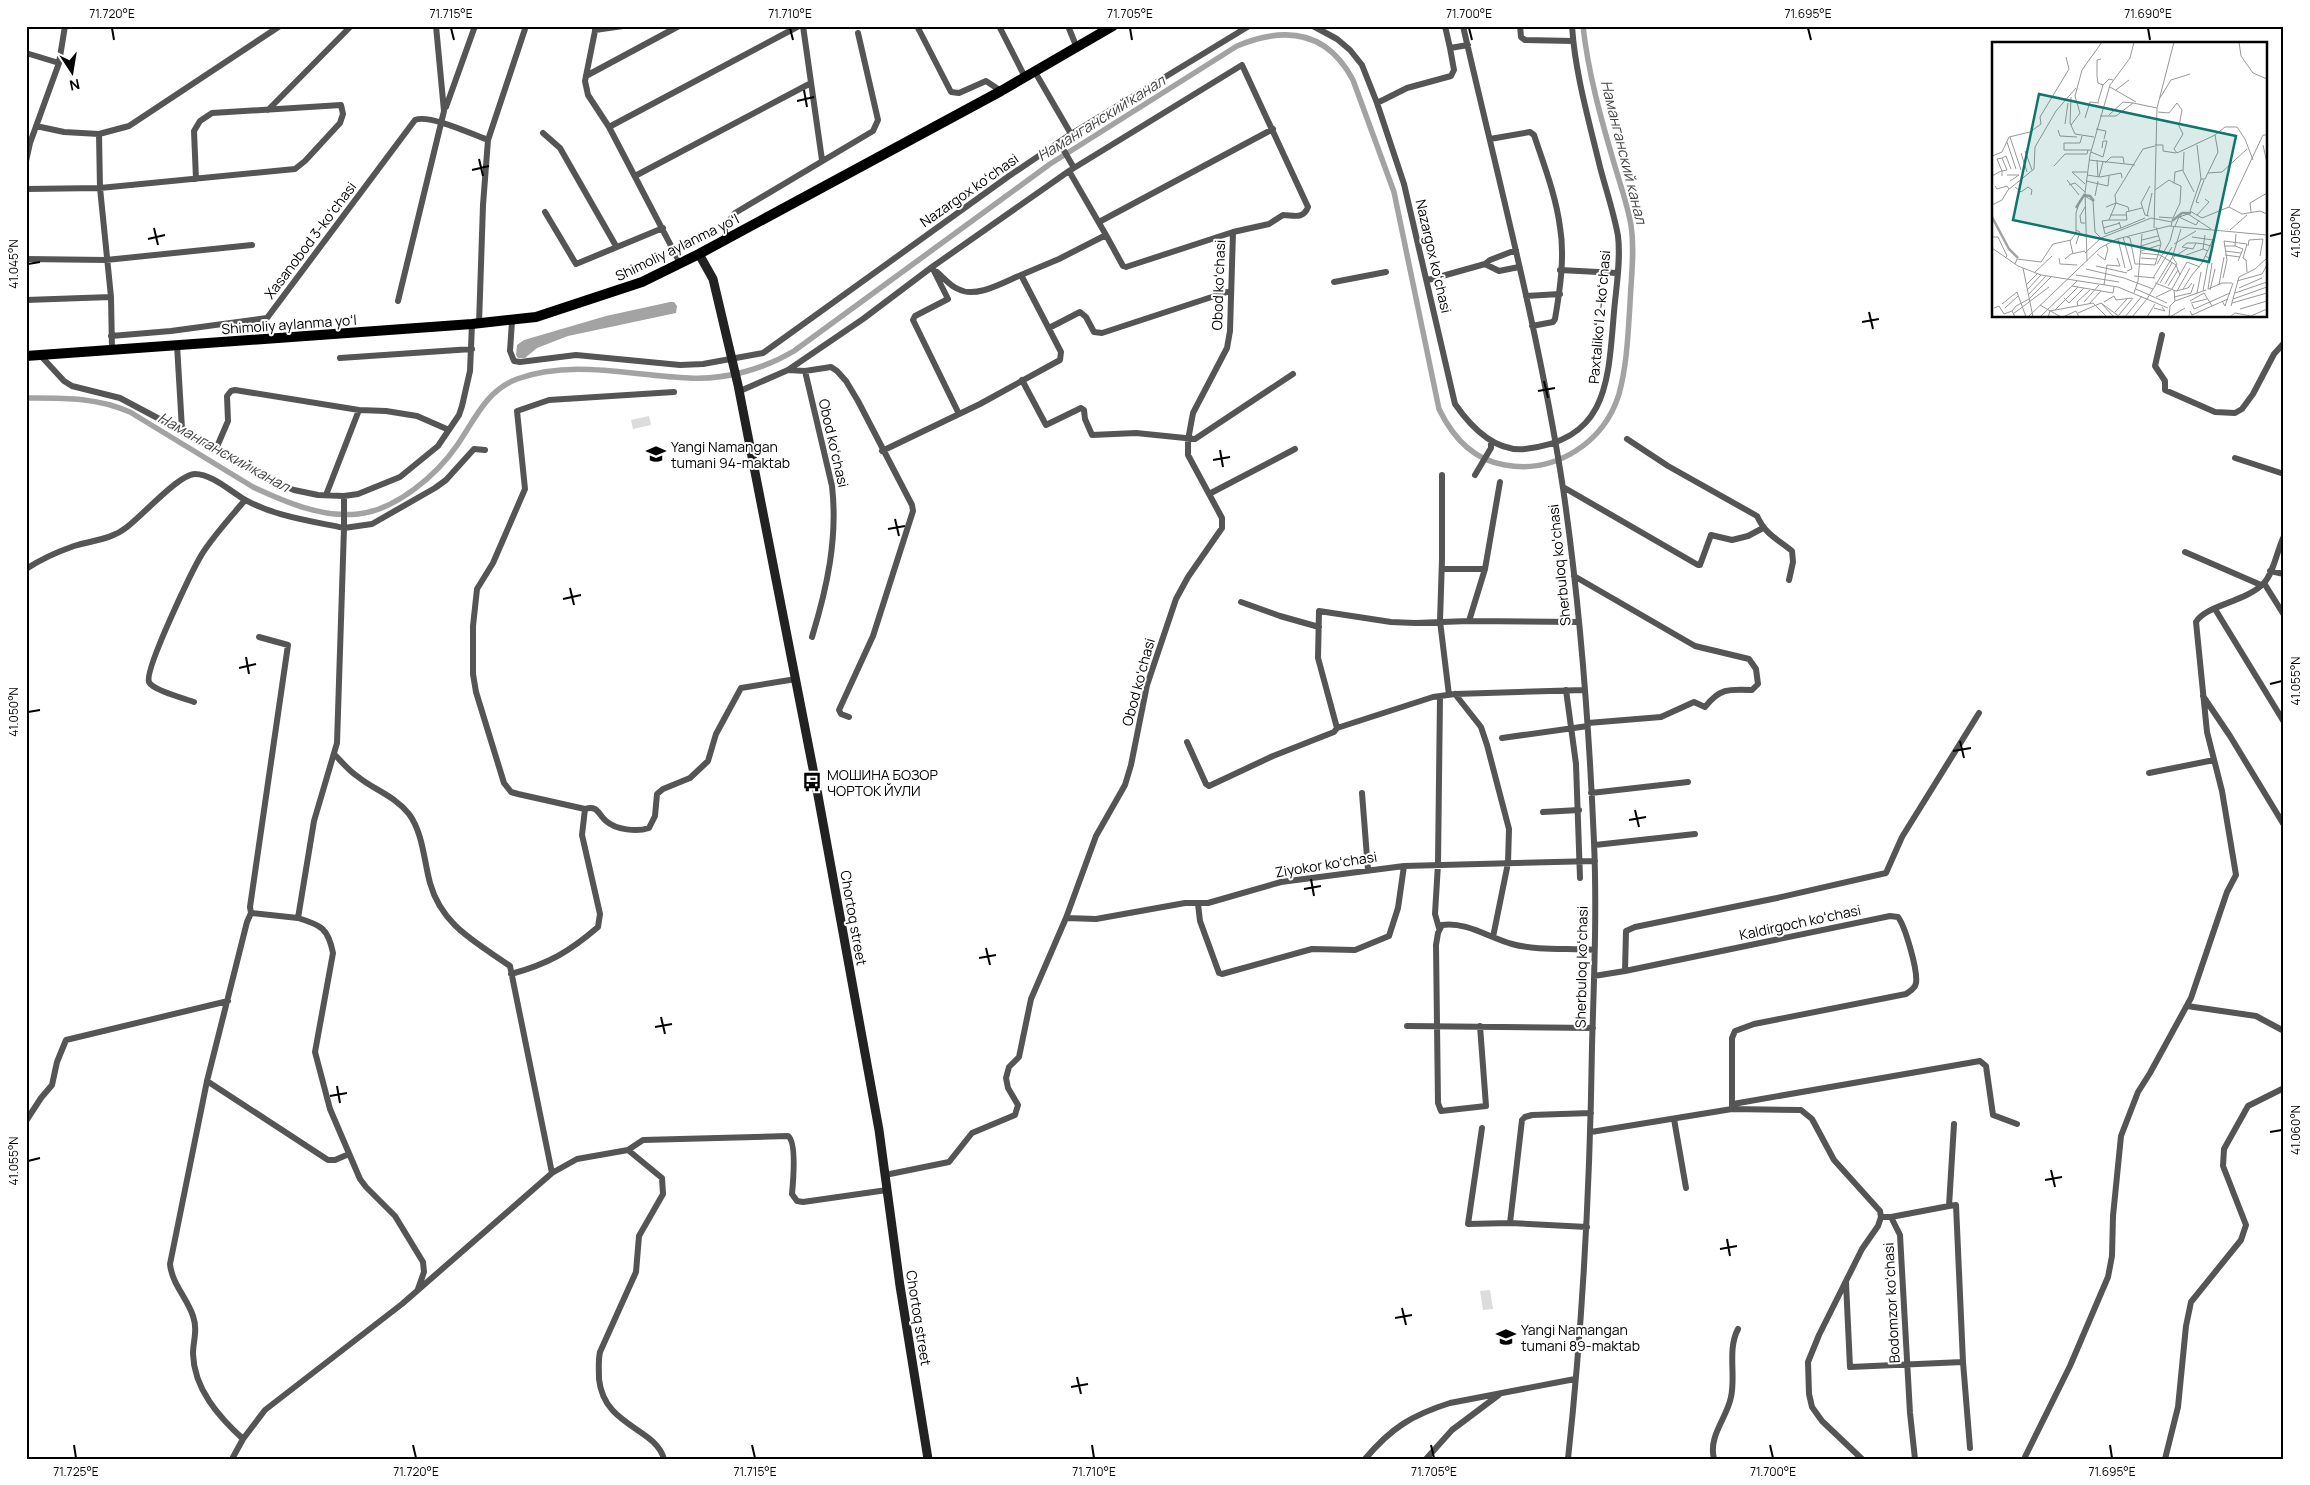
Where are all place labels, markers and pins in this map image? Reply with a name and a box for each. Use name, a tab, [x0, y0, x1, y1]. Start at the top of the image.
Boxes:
place label: Yangi Namangan tumani 94-maktab	[671, 437, 790, 472]
school or university icon: Yangi Namangan tumani 94-maktab	[645, 443, 667, 465]
place label: МОШИНА БОЗОР ЧОРТОК ЙУЛИ	[827, 765, 938, 800]
bus stop icon: МОШИНА БОЗОР ЧОРТОК ЙУЛИ	[801, 771, 823, 793]
place label: Yangi Namangan tumani 89-maktab	[1521, 1320, 1640, 1355]
school or university icon: Yangi Namangan tumani 89-maktab	[1495, 1326, 1517, 1348]

